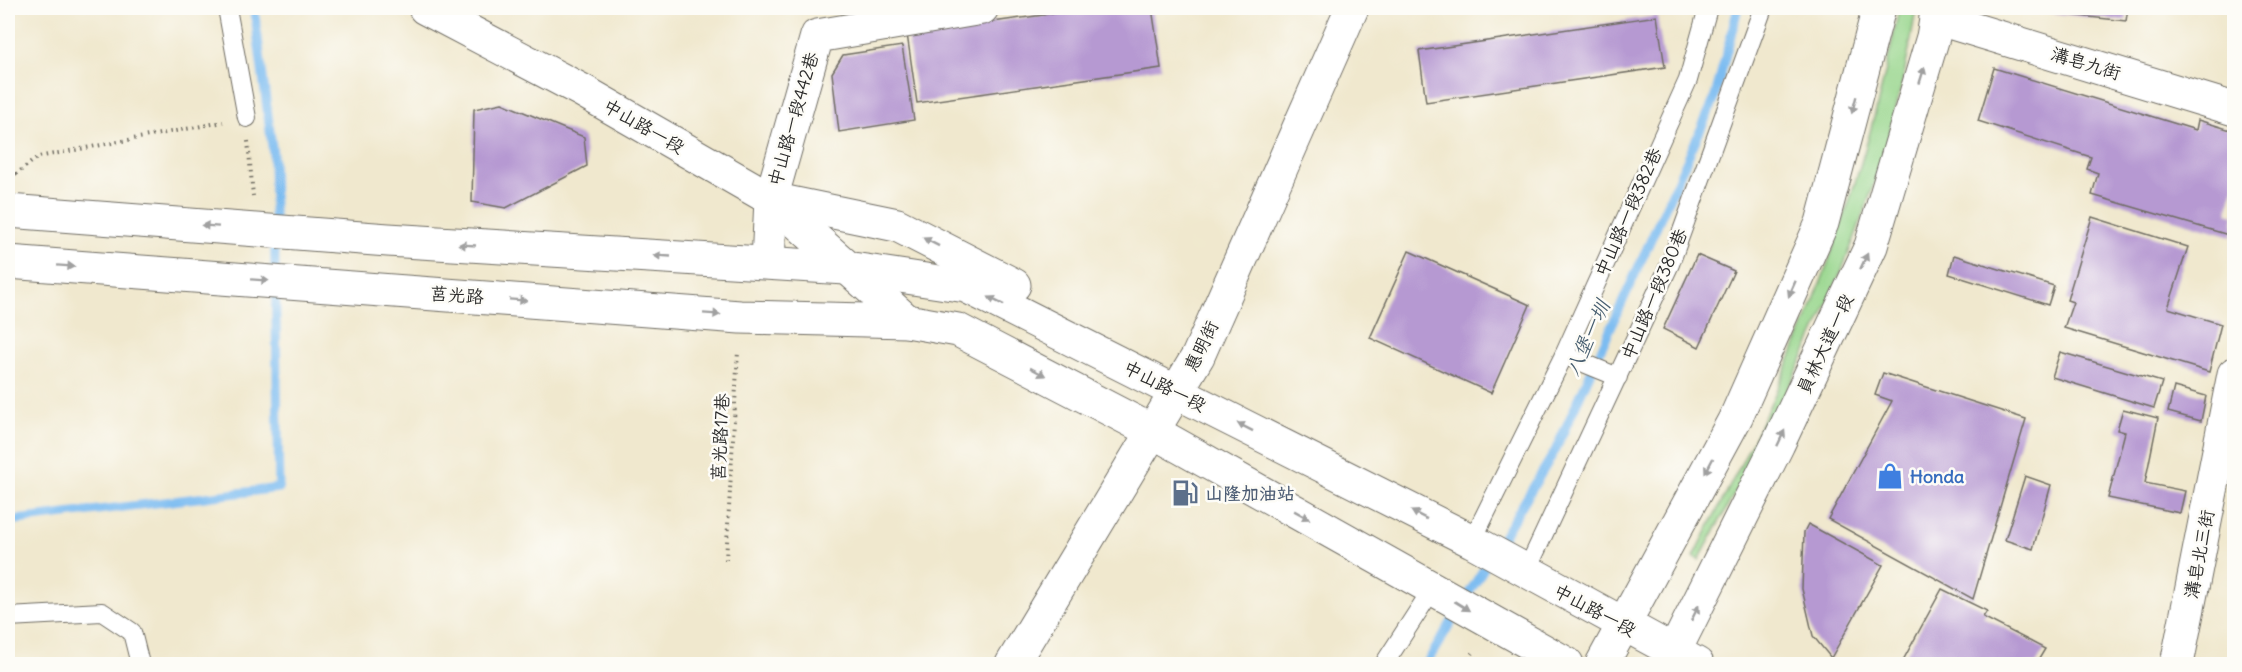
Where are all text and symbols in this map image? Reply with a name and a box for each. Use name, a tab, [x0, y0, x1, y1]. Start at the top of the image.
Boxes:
street label: 溝皂九街	[2048, 41, 2124, 85]
street label: 中山路一段442巷	[763, 49, 823, 189]
one-way arrow	[1918, 66, 1927, 84]
street label: 中山路一段	[599, 94, 689, 158]
one-way arrow	[1848, 96, 1858, 114]
street label: 中山路一段382巷	[1589, 144, 1667, 280]
one-way arrow	[200, 222, 219, 231]
street label: 中山路一段380巷	[1616, 225, 1692, 363]
one-way arrow	[923, 238, 940, 247]
one-way arrow	[458, 240, 477, 249]
one-way arrow	[652, 252, 671, 261]
one-way arrow	[1860, 253, 1869, 270]
one-way arrow	[56, 261, 75, 271]
one-way arrow	[251, 275, 270, 285]
one-way arrow	[1788, 281, 1797, 298]
street label: 莒光路	[429, 282, 485, 308]
street label: 員林大道一段	[1792, 290, 1858, 398]
one-way arrow	[508, 295, 527, 304]
water label: 八堡一圳	[1559, 295, 1616, 380]
one-way arrow	[988, 296, 1005, 306]
one-way arrow	[703, 310, 722, 319]
street label: 惠明街	[1179, 317, 1223, 375]
street label: 中山路一段	[1120, 355, 1210, 417]
one-way arrow	[1030, 367, 1047, 377]
street label: 莒光路17巷	[706, 392, 734, 482]
one-way arrow	[1237, 422, 1254, 432]
one-way arrow	[1777, 429, 1786, 446]
one-way arrow	[1705, 457, 1714, 474]
shop icon: Honda	[1875, 461, 1905, 491]
place label: Honda	[1910, 465, 1964, 488]
fuel station icon: 山隆加油站	[1170, 478, 1200, 508]
place label: 山隆加油站	[1205, 482, 1295, 505]
street label: 溝皂北三街	[2179, 508, 2219, 600]
one-way arrow	[1294, 510, 1311, 520]
one-way arrow	[1411, 510, 1428, 520]
street label: 中山路一段	[1550, 579, 1640, 641]
one-way arrow	[1454, 600, 1470, 611]
one-way arrow	[1691, 604, 1700, 621]

